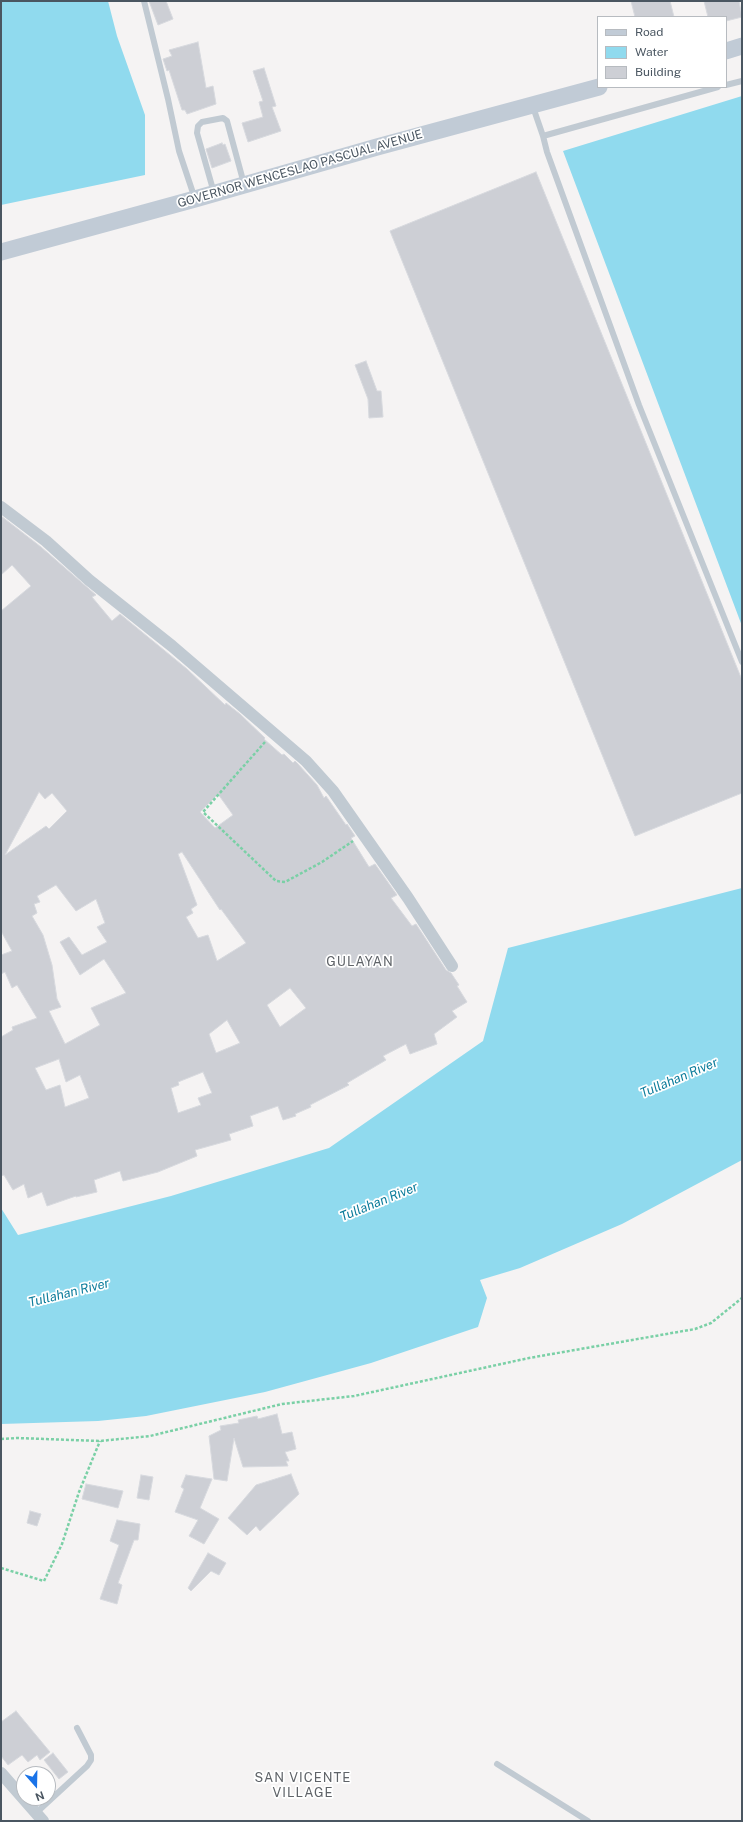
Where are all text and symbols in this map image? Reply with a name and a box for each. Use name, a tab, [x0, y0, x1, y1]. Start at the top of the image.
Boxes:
legend	[597, 16, 727, 88]
text: Road	[635, 25, 663, 39]
text: Water	[635, 45, 668, 59]
text: Building	[635, 65, 681, 79]
street label: GOVERNOR WENCESLAO PASCUAL AVENUE	[176, 127, 424, 211]
district label: GULAYAN	[326, 954, 394, 970]
water label: Tullahan River	[638, 1055, 720, 1101]
water label: Tullahan River	[338, 1179, 420, 1225]
water label: Tullahan River	[27, 1275, 111, 1311]
north arrow	[16, 1766, 56, 1806]
district label: SAN VICENTE VILLAGE	[255, 1770, 351, 1801]
text: N	[34, 1789, 46, 1803]

